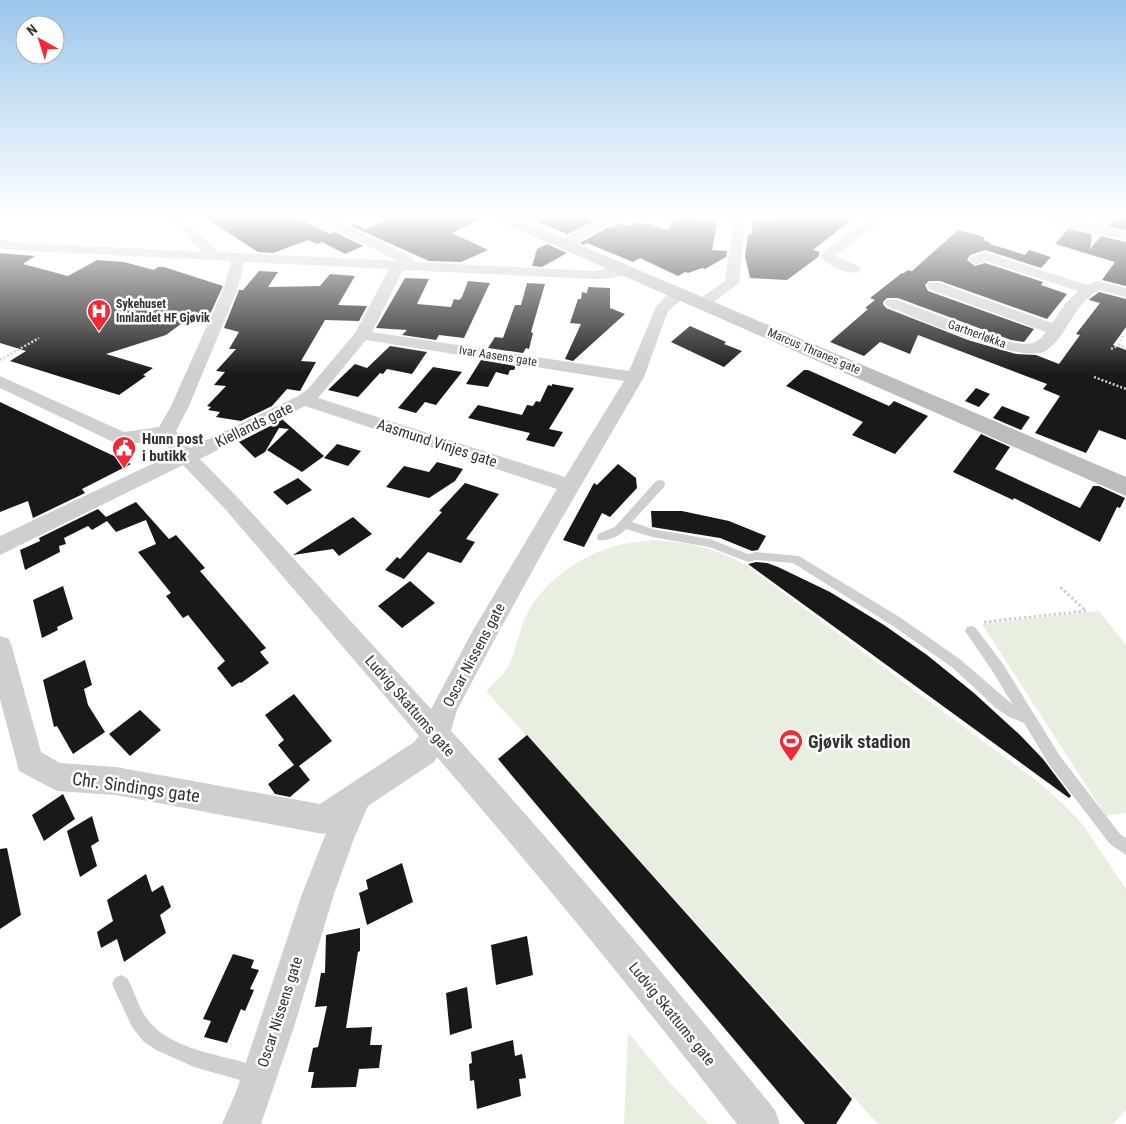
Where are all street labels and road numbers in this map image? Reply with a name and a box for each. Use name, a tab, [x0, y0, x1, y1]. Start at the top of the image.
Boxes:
street label: Gartnerløkka	[946, 317, 1008, 351]
street label: Marcus Thranes gate	[766, 325, 863, 377]
street label: Ivar Aasens gate	[458, 343, 538, 369]
street label: Kiellands gate	[212, 399, 296, 451]
street label: Aasmund Vinjes gate	[375, 415, 499, 471]
street label: Oscar Nissens gate	[439, 600, 509, 710]
street label: Ludvig Skattums gate	[361, 652, 459, 760]
street label: Chr. Sindings gate	[71, 768, 201, 806]
street label: Oscar Nissens gate	[254, 955, 306, 1069]
street label: Ludvig Skattums gate	[625, 959, 719, 1069]

